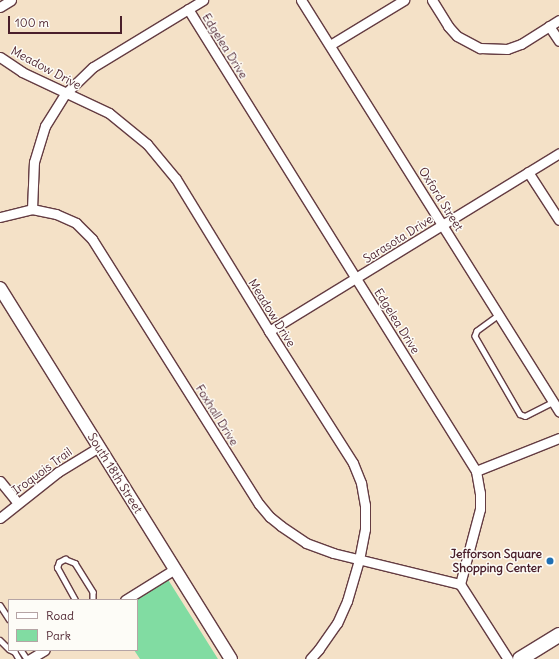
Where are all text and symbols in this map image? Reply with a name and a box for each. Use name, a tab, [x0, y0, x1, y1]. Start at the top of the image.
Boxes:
scale bar	[10, 8, 124, 34]
street label: Edgelea Drive	[199, 11, 251, 81]
text: 100 m	[15, 15, 49, 30]
street label: Meadow Drive	[8, 43, 84, 93]
street label: Oxford Street	[416, 164, 466, 234]
street label: Sarasota Drive	[361, 212, 435, 266]
street label: Meadow Drive	[245, 276, 299, 350]
street label: Edgelea Drive	[371, 286, 423, 356]
street label: Foxhall Drive	[193, 382, 241, 448]
street label: South 18th Street	[85, 430, 145, 516]
street label: Iroquois Trail	[9, 444, 75, 498]
place label: Jefforson Square Shopping Center	[450, 547, 542, 575]
marker: Jefforson Square Shopping Center	[545, 556, 555, 566]
legend	[8, 599, 138, 651]
text: Road	[46, 608, 74, 623]
text: Park	[46, 628, 71, 643]

